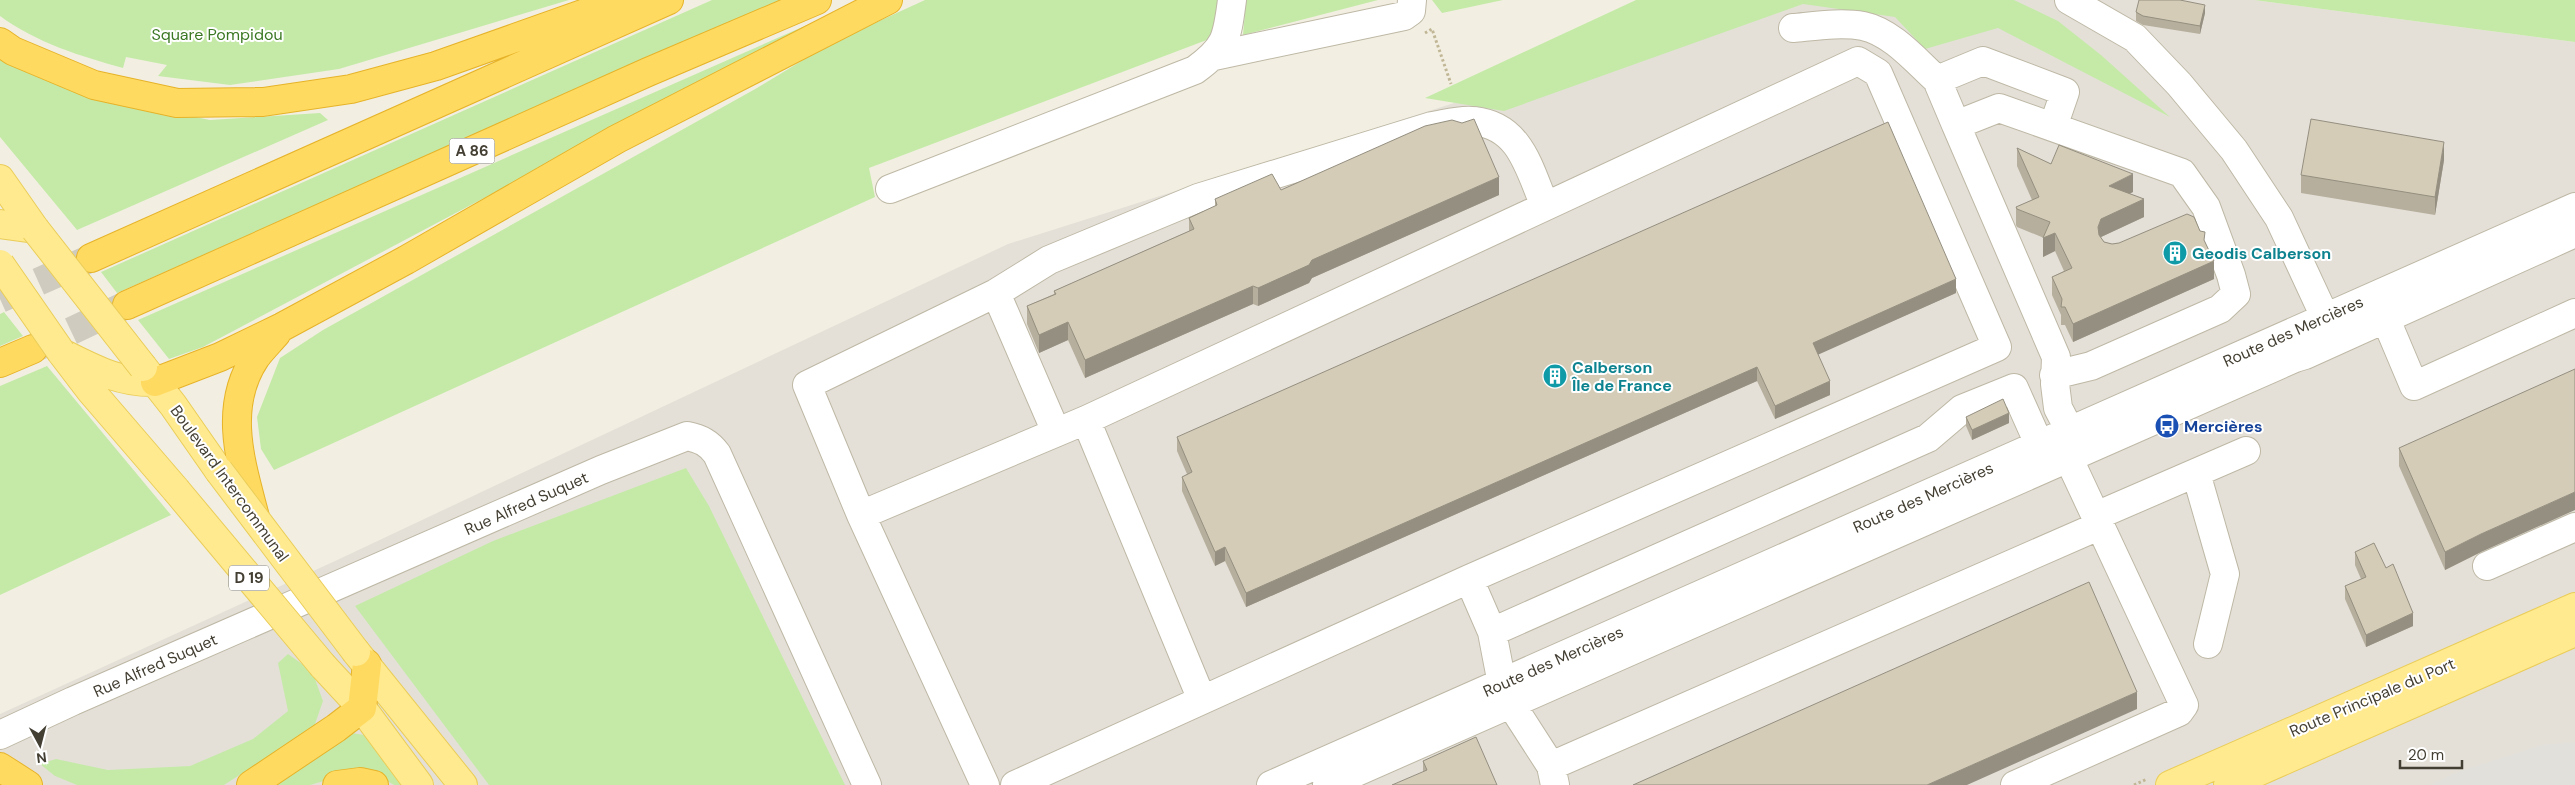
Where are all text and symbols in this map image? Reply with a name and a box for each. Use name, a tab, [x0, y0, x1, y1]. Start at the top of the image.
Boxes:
park label: Square Pompidou	[151, 24, 283, 45]
road number: A 86	[450, 138, 494, 164]
building icon: Geodis Calberson	[2162, 240, 2188, 266]
place label: Geodis Calberson	[2192, 243, 2331, 264]
street label: Route des Mercières	[2220, 291, 2367, 372]
place label: Calberson Île de France	[1571, 357, 1672, 396]
building icon: Calberson Île de France	[1542, 363, 1568, 389]
street label: Boulevard Intercommunal	[166, 401, 294, 566]
bus stop icon: Mercières	[2154, 413, 2180, 439]
place label: Mercières	[2184, 416, 2263, 437]
street label: Route des Mercières	[1850, 457, 1997, 538]
street label: Rue Alfred Suquet	[461, 467, 591, 540]
road number: D 19	[229, 566, 269, 590]
street label: Route des Mercières	[1480, 621, 1627, 702]
street label: Rue Alfred Suquet	[90, 629, 220, 702]
street label: Route Principale du Port	[2286, 653, 2458, 742]
north arrow	[15, 720, 65, 770]
scale bar	[2400, 738, 2462, 770]
text: 20 m	[2408, 745, 2444, 765]
text: N	[35, 748, 48, 767]

